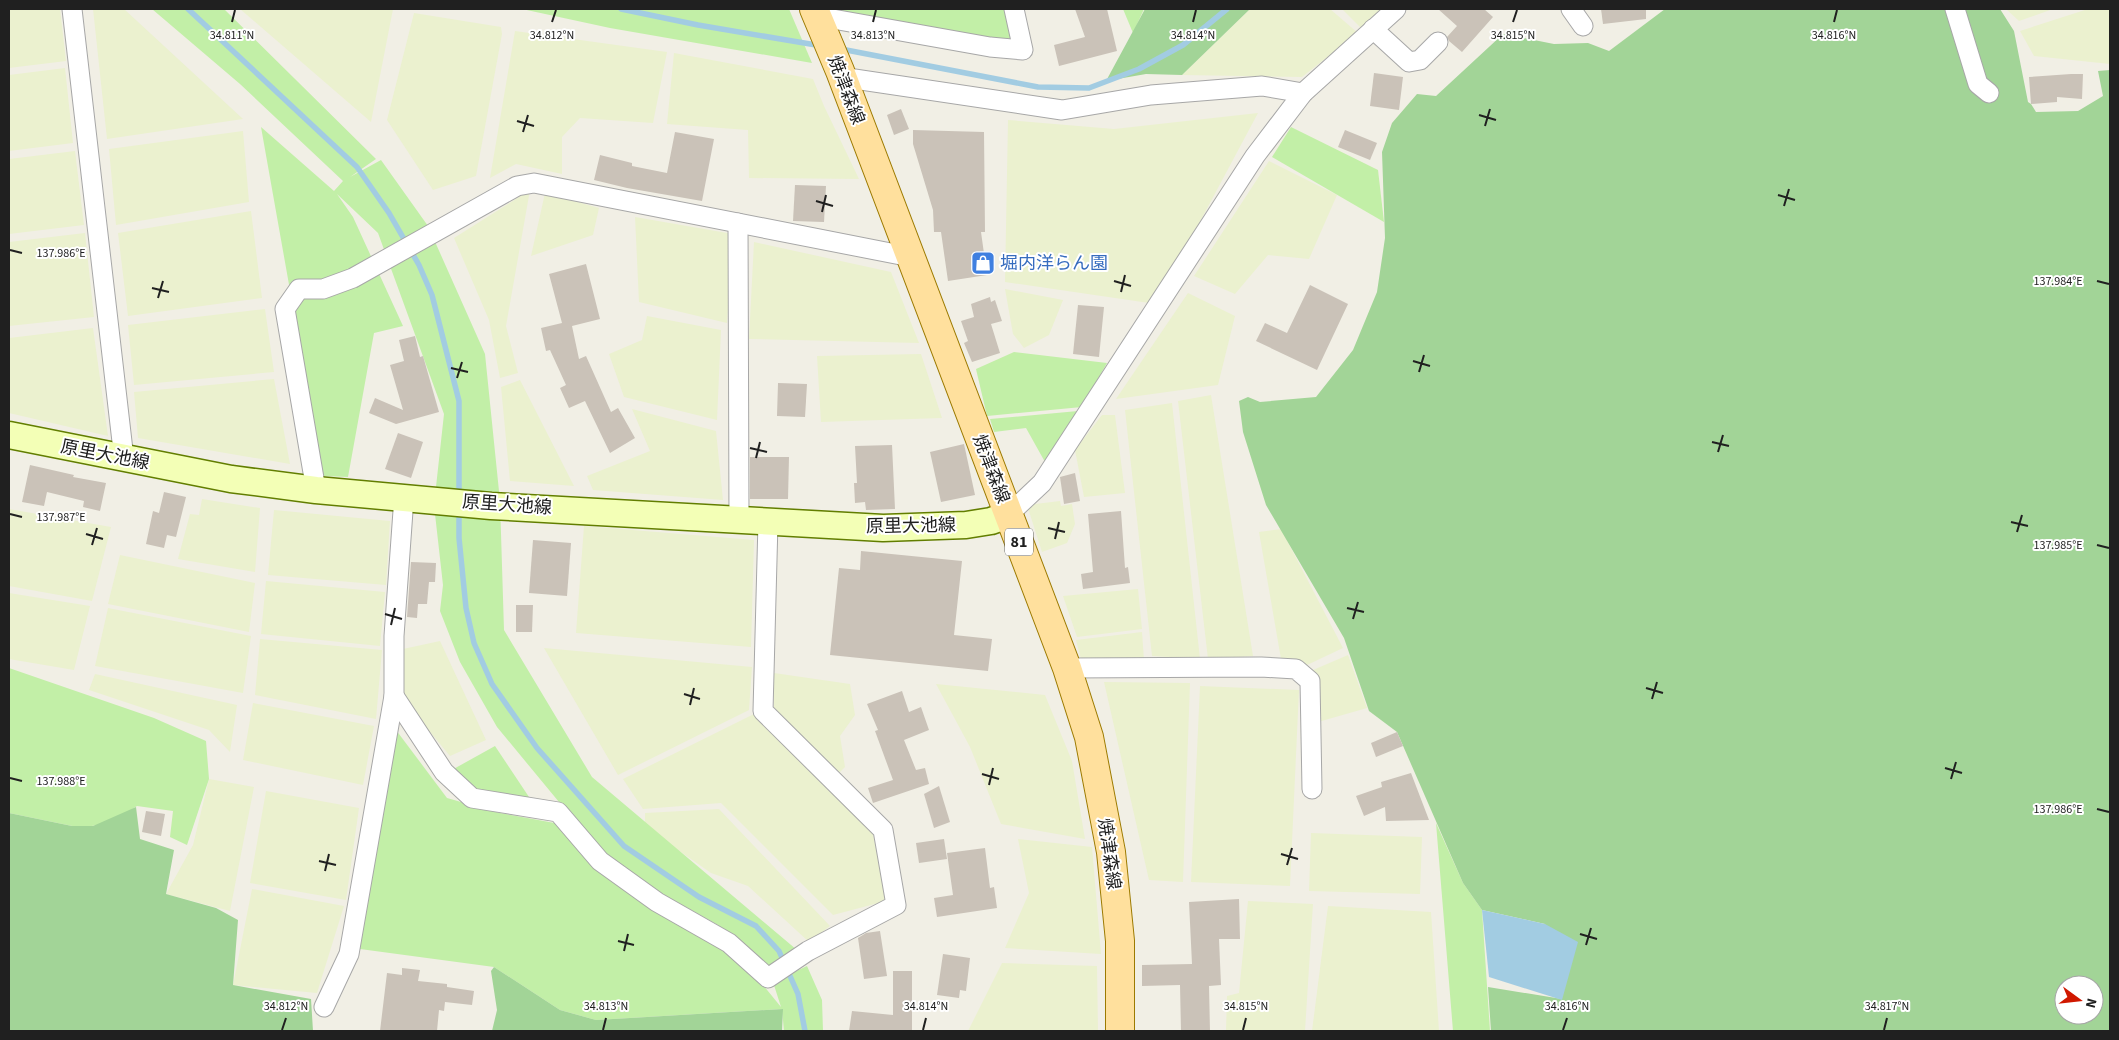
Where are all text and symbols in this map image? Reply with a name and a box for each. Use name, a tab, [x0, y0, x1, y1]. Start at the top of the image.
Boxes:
text: 34.811°N	[210, 27, 254, 44]
text: 34.812°N	[530, 27, 574, 44]
text: 34.813°N	[851, 27, 895, 44]
text: 34.814°N	[1171, 27, 1215, 44]
text: 34.815°N	[1491, 27, 1535, 44]
text: 34.816°N	[1812, 27, 1856, 44]
street label: 焼津森線	[821, 52, 871, 128]
text: 137.986°E	[36, 245, 86, 262]
shop icon: 堀内洋らん園	[970, 250, 996, 276]
place label: 堀内洋らん園	[1000, 251, 1108, 276]
text: 137.984°E	[2033, 273, 2083, 290]
street label: 焼津森線	[966, 431, 1016, 507]
street label: 原里大池線	[58, 434, 152, 476]
street label: 原里大池線	[461, 489, 553, 521]
text: 137.987°E	[36, 509, 86, 526]
street label: 原里大池線	[866, 513, 956, 539]
road number: 81	[1005, 528, 1033, 556]
text: 137.985°E	[2033, 537, 2083, 554]
text: 137.988°E	[36, 773, 86, 790]
text: 137.986°E	[2033, 801, 2083, 818]
street label: 焼津森線	[1092, 817, 1126, 891]
north arrow	[2054, 975, 2104, 1025]
text: N	[2080, 996, 2101, 1010]
text: 34.812°N	[264, 998, 308, 1015]
text: 34.813°N	[584, 998, 628, 1015]
text: 34.814°N	[904, 998, 948, 1015]
text: 34.815°N	[1224, 998, 1268, 1015]
text: 34.816°N	[1545, 998, 1589, 1015]
text: 34.817°N	[1865, 998, 1909, 1015]

